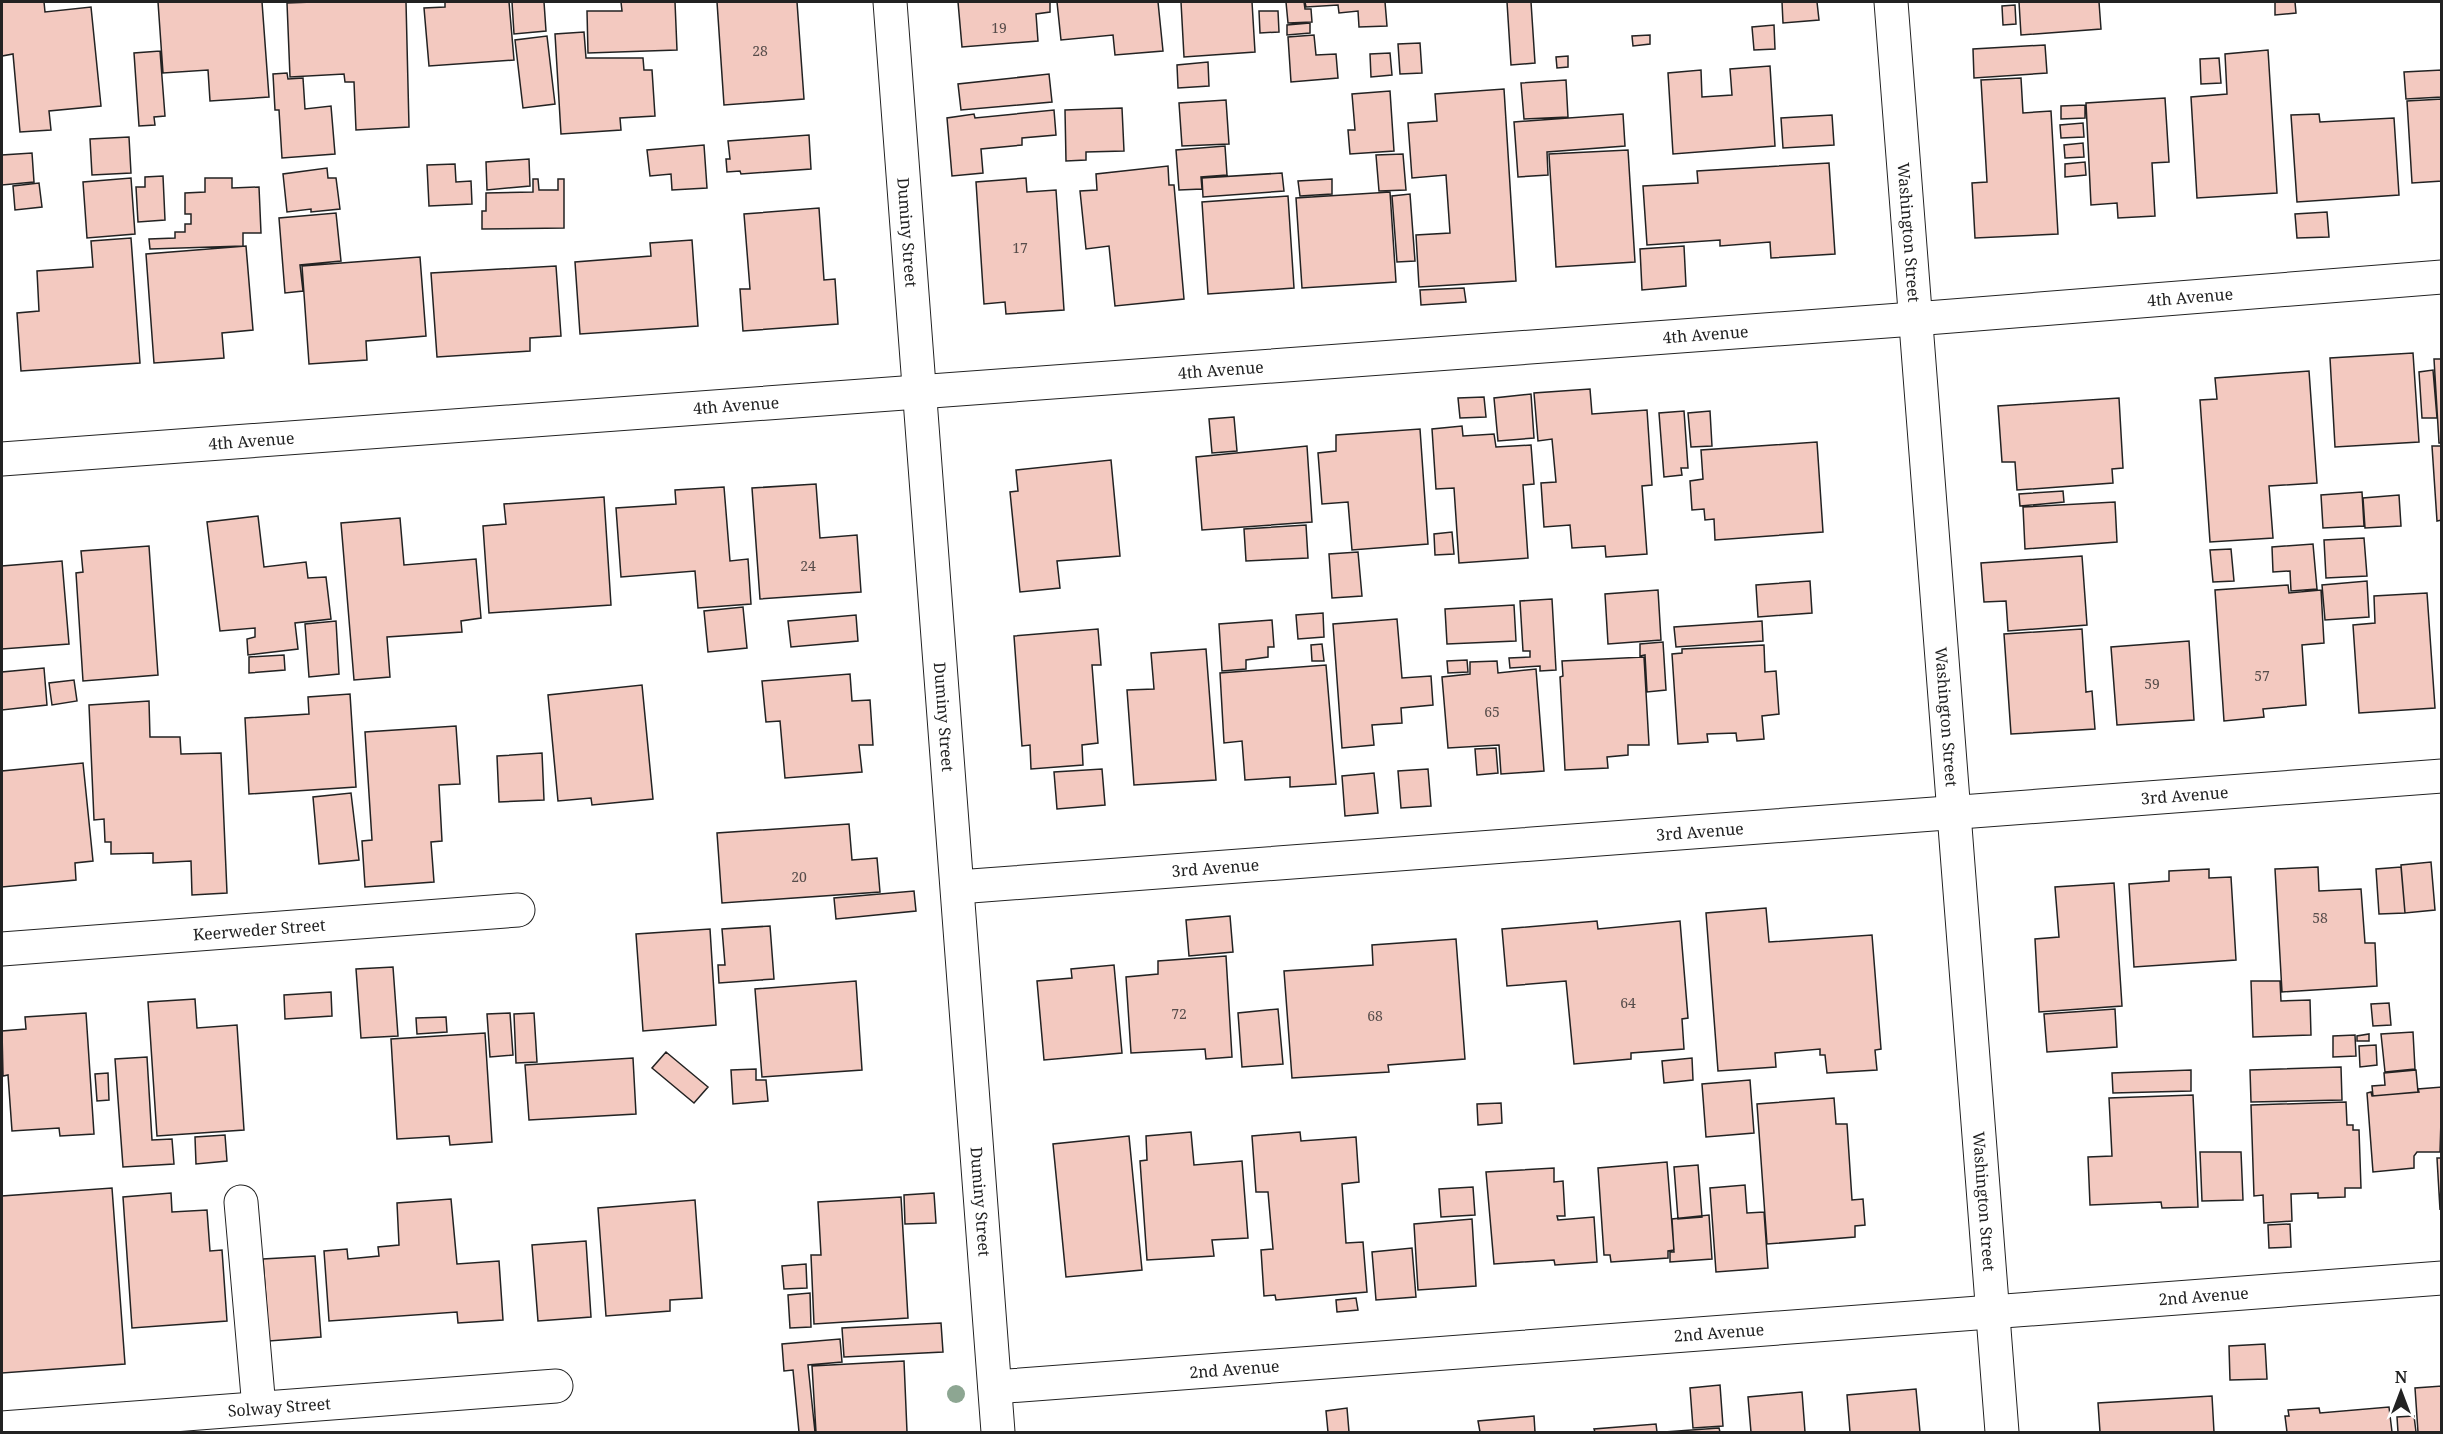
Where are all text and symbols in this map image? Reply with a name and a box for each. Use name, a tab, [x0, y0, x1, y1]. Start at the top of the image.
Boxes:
house number: 19	[991, 18, 1007, 37]
house number: 28	[752, 41, 768, 60]
street label: Washington Street	[1892, 162, 1925, 303]
street label: Duminy Street	[892, 177, 923, 288]
house number: 17	[1012, 238, 1028, 257]
street label: 4th Avenue	[2146, 283, 2234, 311]
street label: 4th Avenue	[1662, 320, 1749, 348]
street label: 4th Avenue	[1177, 356, 1265, 384]
street label: 4th Avenue	[692, 391, 780, 419]
street label: 4th Avenue	[208, 427, 295, 455]
house number: 24	[800, 556, 816, 575]
street label: Washington Street	[1930, 646, 1963, 788]
street label: Duminy Street	[929, 661, 959, 773]
house number: 57	[2254, 666, 2270, 685]
house number: 59	[2144, 674, 2160, 693]
house number: 65	[1484, 702, 1500, 721]
street label: 3rd Avenue	[2140, 781, 2229, 809]
street label: 3rd Avenue	[1655, 817, 1744, 846]
street label: 3rd Avenue	[1171, 854, 1260, 882]
house number: 20	[791, 867, 807, 886]
house number: 58	[2312, 908, 2328, 927]
street label: Keerweder Street	[192, 914, 327, 946]
house number: 64	[1620, 993, 1636, 1012]
house number: 72	[1171, 1004, 1187, 1023]
house number: 68	[1367, 1006, 1383, 1025]
street label: Washington Street	[1968, 1131, 2001, 1272]
street label: Duminy Street	[965, 1146, 996, 1258]
street label: 2nd Avenue	[2158, 1282, 2250, 1310]
street label: 2nd Avenue	[1673, 1318, 1765, 1347]
street label: 2nd Avenue	[1188, 1355, 1280, 1383]
north arrow	[2371, 1362, 2431, 1422]
text: N	[2395, 1366, 2408, 1388]
street label: Solway Street	[227, 1392, 332, 1422]

